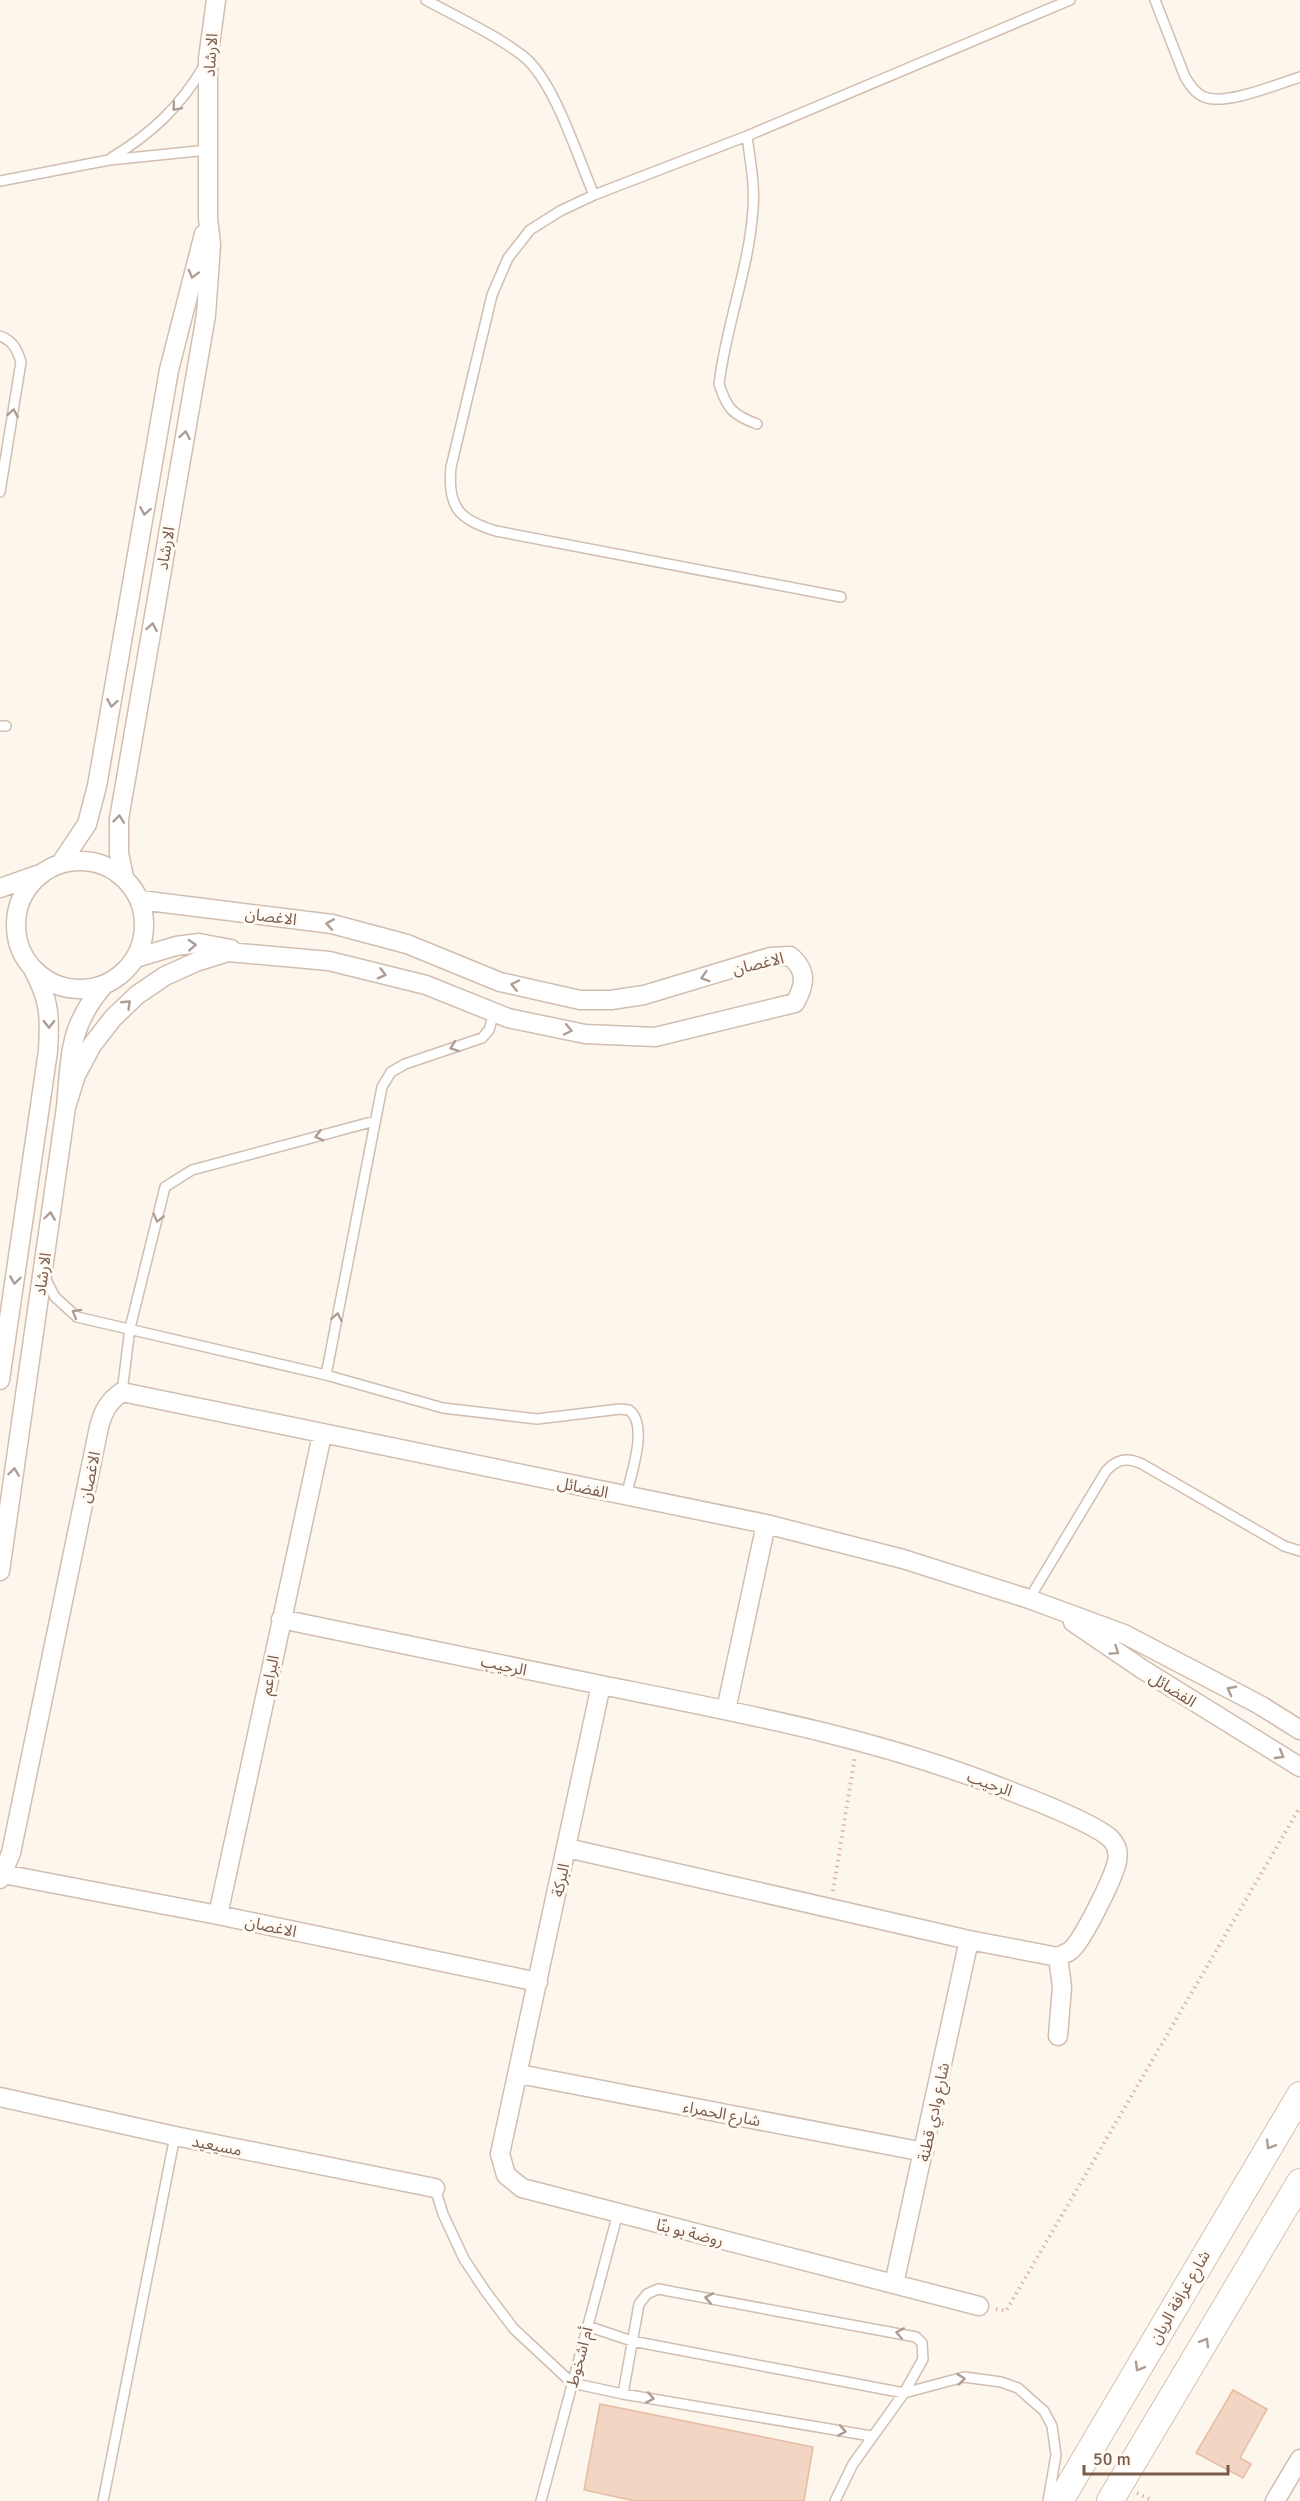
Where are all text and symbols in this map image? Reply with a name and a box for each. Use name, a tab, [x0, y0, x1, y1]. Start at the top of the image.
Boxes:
street label: الارشاد	[200, 33, 222, 77]
one-way arrow	[172, 100, 183, 111]
one-way arrow	[188, 268, 200, 279]
one-way arrow	[7, 409, 19, 418]
one-way arrow	[178, 430, 190, 439]
one-way arrow	[139, 505, 152, 515]
street label: الارشاد	[152, 525, 180, 571]
one-way arrow	[145, 622, 157, 632]
one-way arrow	[106, 697, 119, 707]
one-way arrow	[112, 815, 125, 824]
street label: الاغصان	[244, 904, 298, 930]
one-way arrow	[325, 919, 335, 931]
one-way arrow	[188, 938, 197, 951]
street label: الاغصان	[731, 948, 786, 980]
one-way arrow	[376, 966, 386, 979]
one-way arrow	[700, 970, 711, 982]
one-way arrow	[510, 979, 520, 992]
one-way arrow	[119, 1001, 130, 1012]
one-way arrow	[43, 1020, 55, 1029]
one-way arrow	[562, 1023, 572, 1036]
one-way arrow	[449, 1039, 460, 1052]
one-way arrow	[314, 1129, 324, 1142]
one-way arrow	[43, 1212, 55, 1221]
one-way arrow	[152, 1213, 165, 1223]
street label: الارشاد	[30, 1251, 56, 1297]
one-way arrow	[9, 1275, 21, 1284]
one-way arrow	[72, 1309, 82, 1320]
one-way arrow	[330, 1313, 343, 1323]
street label: الاغصان	[75, 1450, 105, 1505]
one-way arrow	[7, 1467, 19, 1476]
street label: الفضائل	[555, 1473, 610, 1503]
one-way arrow	[1108, 1644, 1119, 1655]
street label: الرحيب	[479, 1651, 529, 1681]
street label: البراعم	[256, 1653, 286, 1697]
street label: الفضائل	[1145, 1668, 1200, 1712]
one-way arrow	[1227, 1686, 1237, 1697]
one-way arrow	[1274, 1748, 1284, 1759]
street label: الرحيب	[964, 1767, 1015, 1801]
street label: البركة	[548, 1862, 574, 1899]
street label: الاغصان	[243, 1912, 298, 1942]
street label: شارع وادي قطنة	[914, 2061, 956, 2164]
street label: شارع الحمراء	[681, 2097, 762, 2133]
street label: مسيعيد	[190, 2131, 244, 2161]
one-way arrow	[1265, 2139, 1277, 2149]
street label: روضة بو بنّا	[654, 2215, 725, 2251]
street label: شارع غرافة الريان	[1145, 2247, 1217, 2349]
one-way arrow	[704, 2292, 714, 2305]
street label: أم اشخوط	[562, 2325, 600, 2390]
one-way arrow	[896, 2327, 906, 2340]
one-way arrow	[1197, 2338, 1209, 2348]
one-way arrow	[1135, 2361, 1146, 2371]
one-way arrow	[956, 2374, 965, 2386]
one-way arrow	[645, 2392, 655, 2404]
one-way arrow	[837, 2424, 847, 2437]
scale bar	[1084, 2438, 1228, 2476]
text: 50 m	[1093, 2448, 1131, 2470]

